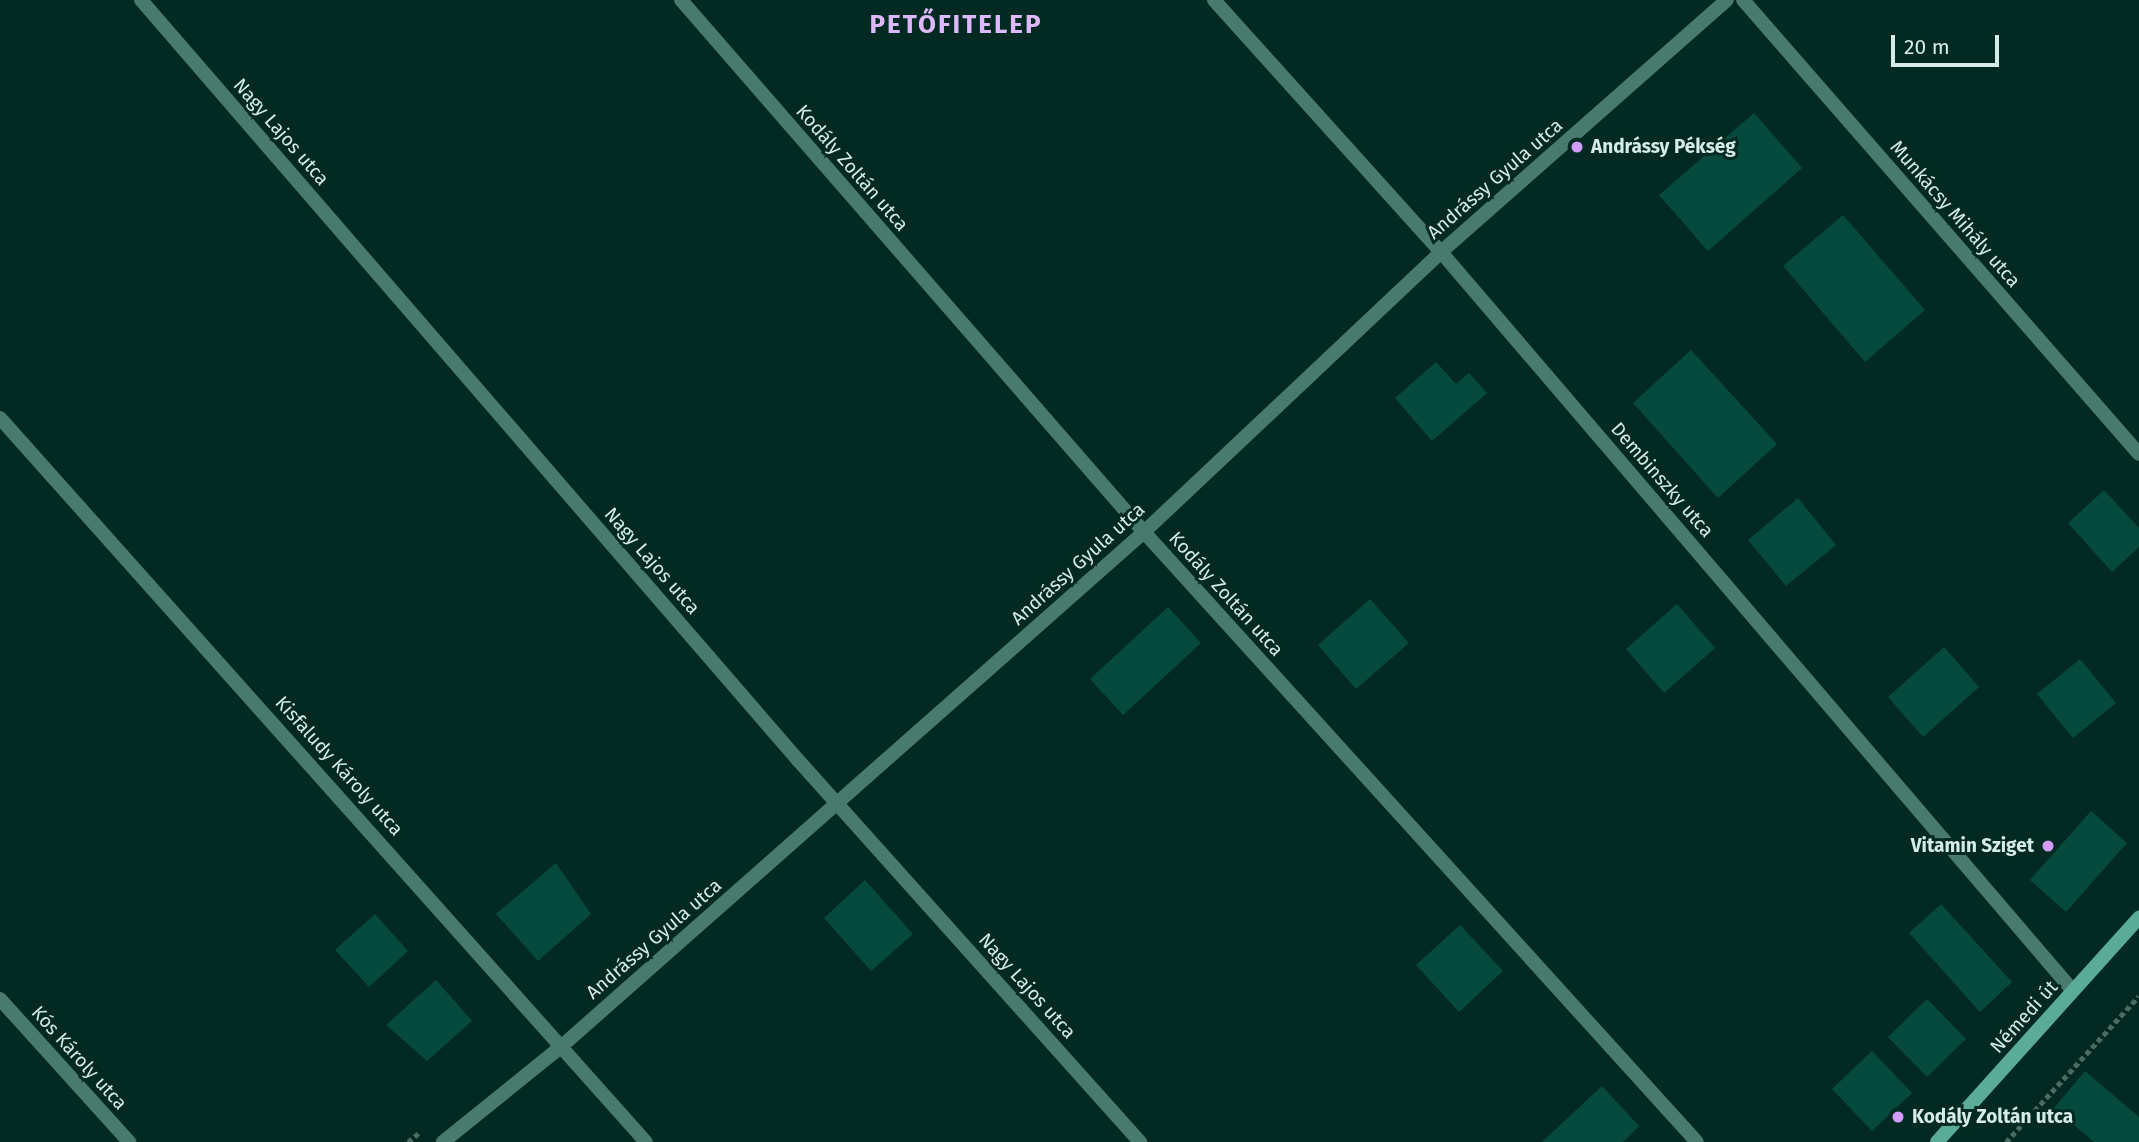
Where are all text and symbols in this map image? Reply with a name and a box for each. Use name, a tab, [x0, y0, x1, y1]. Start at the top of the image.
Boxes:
district label: PETŐFITELEP	[871, 9, 1041, 41]
scale bar	[1894, 21, 2002, 65]
text: 20 m	[1904, 34, 1950, 60]
street label: Nagy Lajos utca	[228, 74, 334, 190]
street label: Kodály Zoltán utca	[791, 100, 913, 236]
street label: Andrássy Gyula utca	[1423, 114, 1567, 244]
place label: Andrássy Pékség	[1591, 136, 1736, 158]
street label: Munkácsy Mihály utca	[1885, 136, 2025, 292]
marker: Andrássy Pékség	[1569, 139, 1585, 155]
street label: Dembinszky utca	[1606, 418, 1718, 542]
street label: Andrássy Gyula utca	[1006, 498, 1150, 630]
street label: Nagy Lajos utca	[599, 503, 705, 619]
street label: Kodály Zoltán utca	[1164, 527, 1288, 661]
street label: Kisfaludy Károly utca	[270, 692, 408, 840]
place label: Vitamin Sziget	[1911, 835, 2034, 857]
marker: Vitamin Sziget	[2040, 838, 2056, 854]
street label: Andrássy Gyula utca	[582, 874, 726, 1004]
street label: Nagy Lajos utca	[974, 929, 1080, 1043]
street label: Némedi út	[1986, 976, 2062, 1058]
street label: Kós Károly utca	[26, 1001, 132, 1115]
place label: Kodály Zoltán utca	[1912, 1106, 2073, 1128]
marker: Kodály Zoltán utca	[1890, 1109, 1906, 1125]

